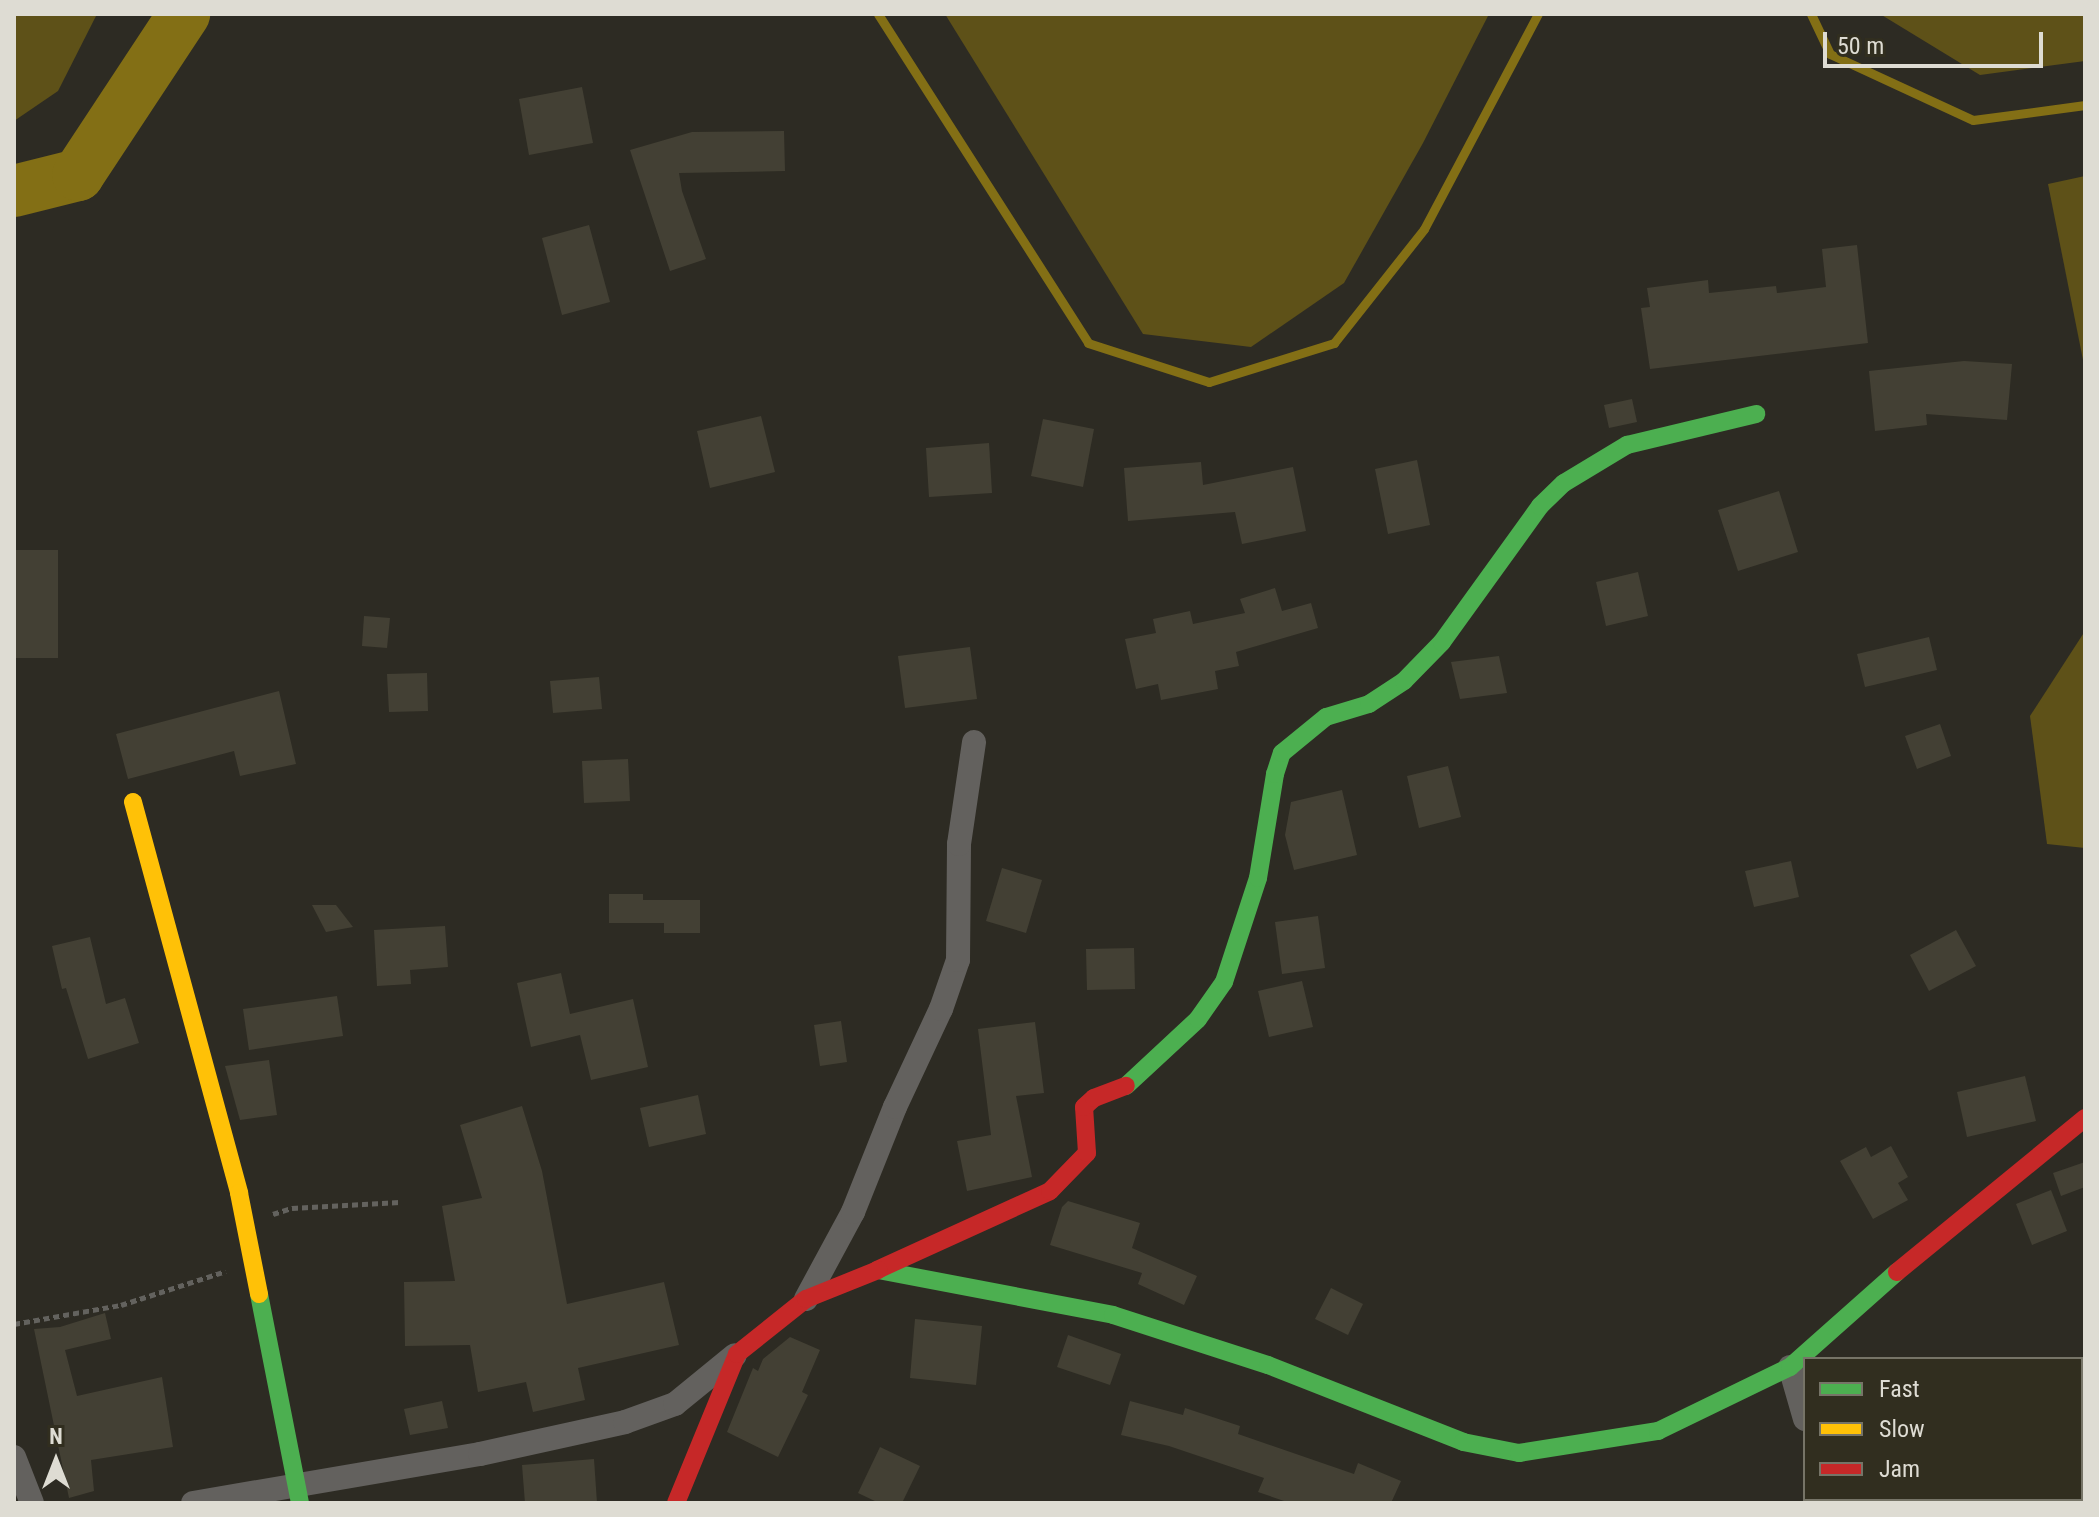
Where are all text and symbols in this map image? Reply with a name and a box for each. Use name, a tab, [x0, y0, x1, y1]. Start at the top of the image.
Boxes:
scale bar	[1827, 16, 2047, 66]
text: 50 m	[1837, 32, 1884, 60]
legend	[1803, 1357, 2083, 1501]
text: Fast	[1879, 1375, 1920, 1403]
text: Slow	[1879, 1415, 1925, 1443]
north arrow	[16, 1421, 96, 1501]
text: N	[49, 1424, 63, 1449]
text: Jam	[1879, 1455, 1920, 1483]

